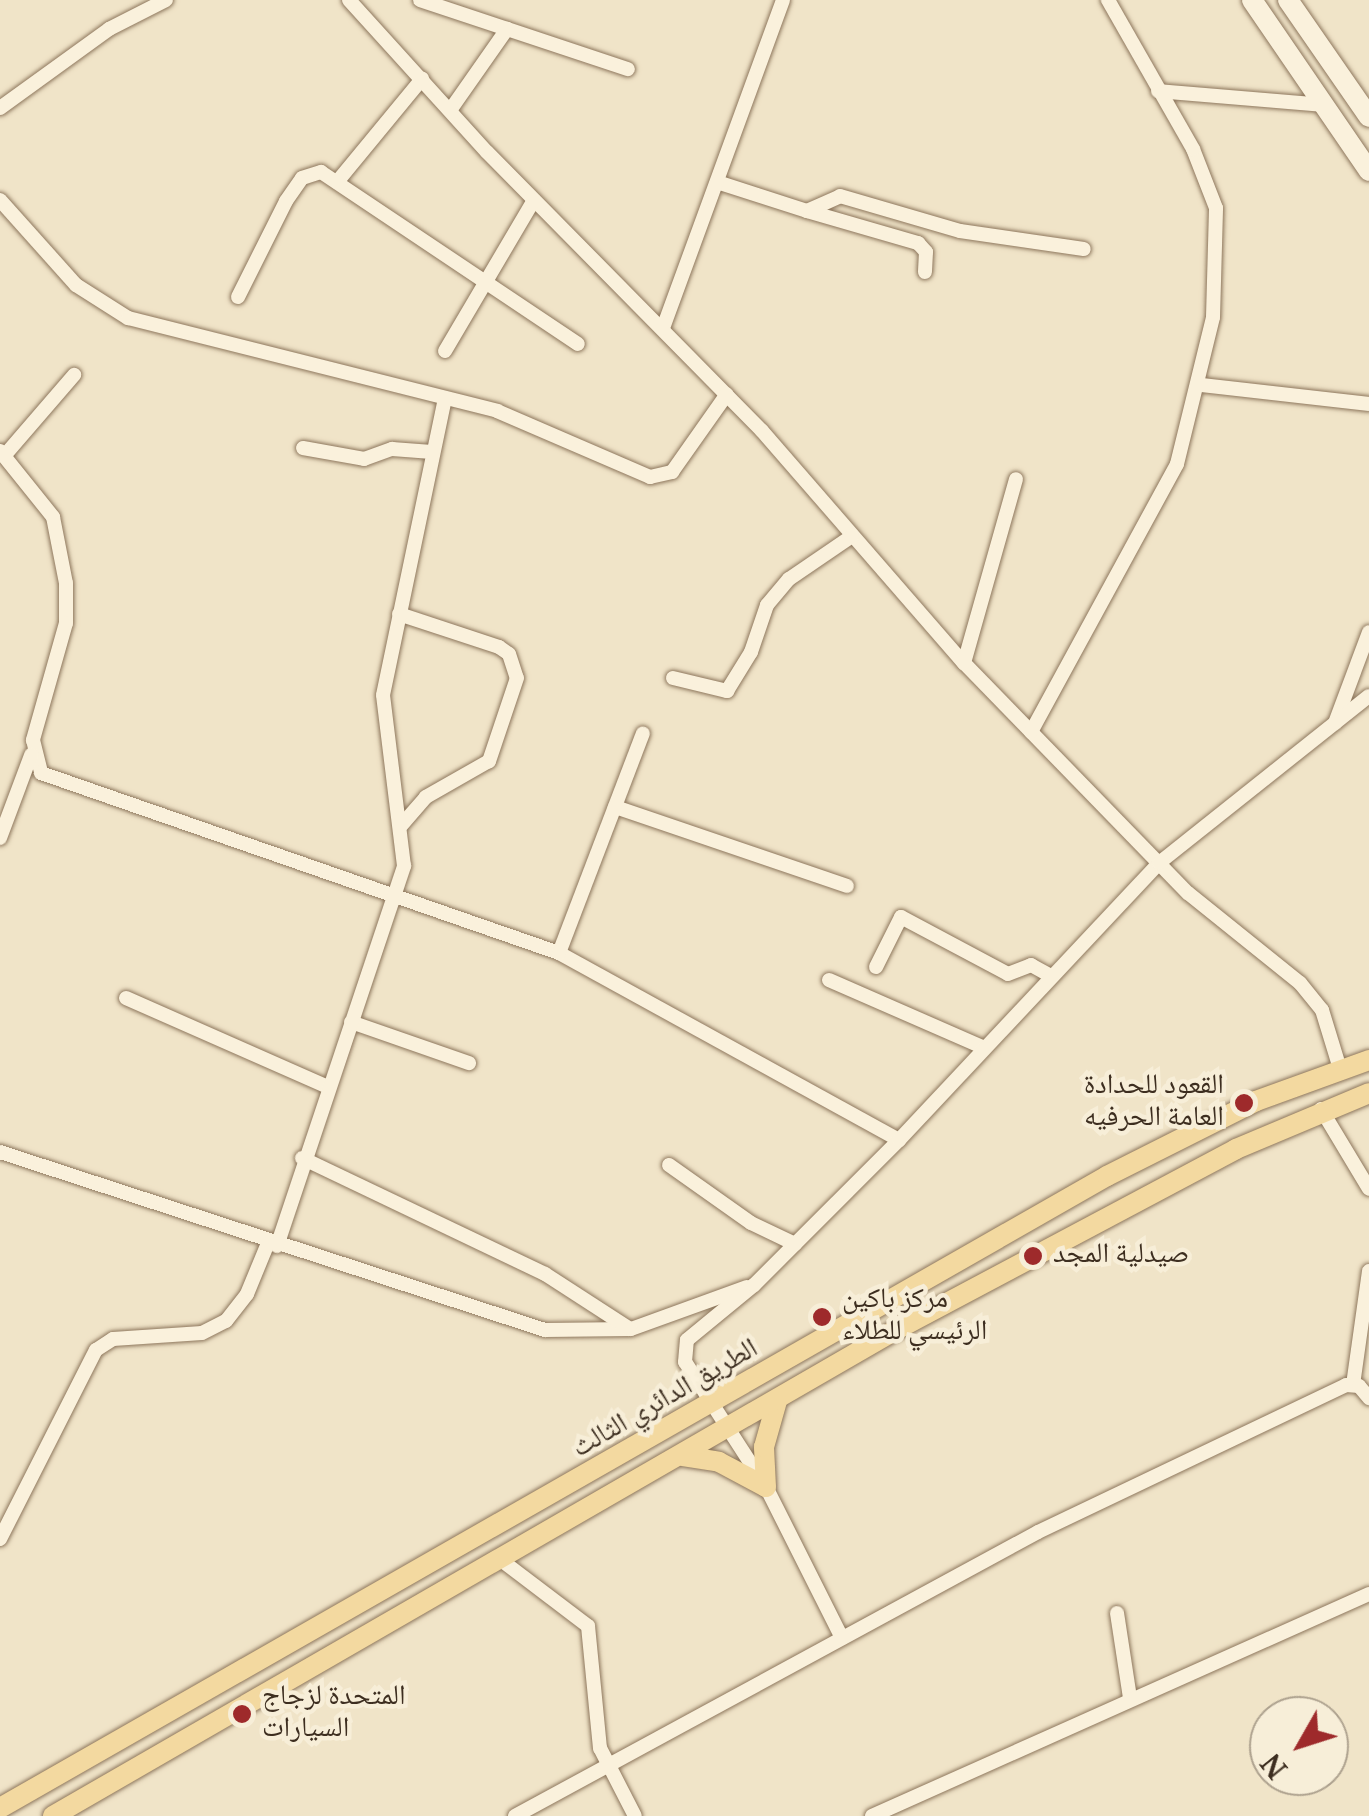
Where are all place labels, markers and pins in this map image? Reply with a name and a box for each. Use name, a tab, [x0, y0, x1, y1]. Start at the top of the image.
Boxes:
place label: القعود للحدادة العامة الحرفيه	[1084, 1070, 1224, 1136]
marker: القعود للحدادة العامة الحرفيه	[1233, 1092, 1255, 1114]
place label: صيدلية المجد	[1053, 1239, 1189, 1273]
marker: صيدلية المجد	[1022, 1245, 1044, 1267]
place label: مركز باكين الرئيسي للطلاء	[842, 1284, 987, 1350]
marker: مركز باكين الرئيسي للطلاء	[811, 1306, 833, 1328]
place label: المتحدة لزجاج السيارات	[262, 1681, 406, 1747]
marker: المتحدة لزجاج السيارات	[231, 1703, 253, 1725]

